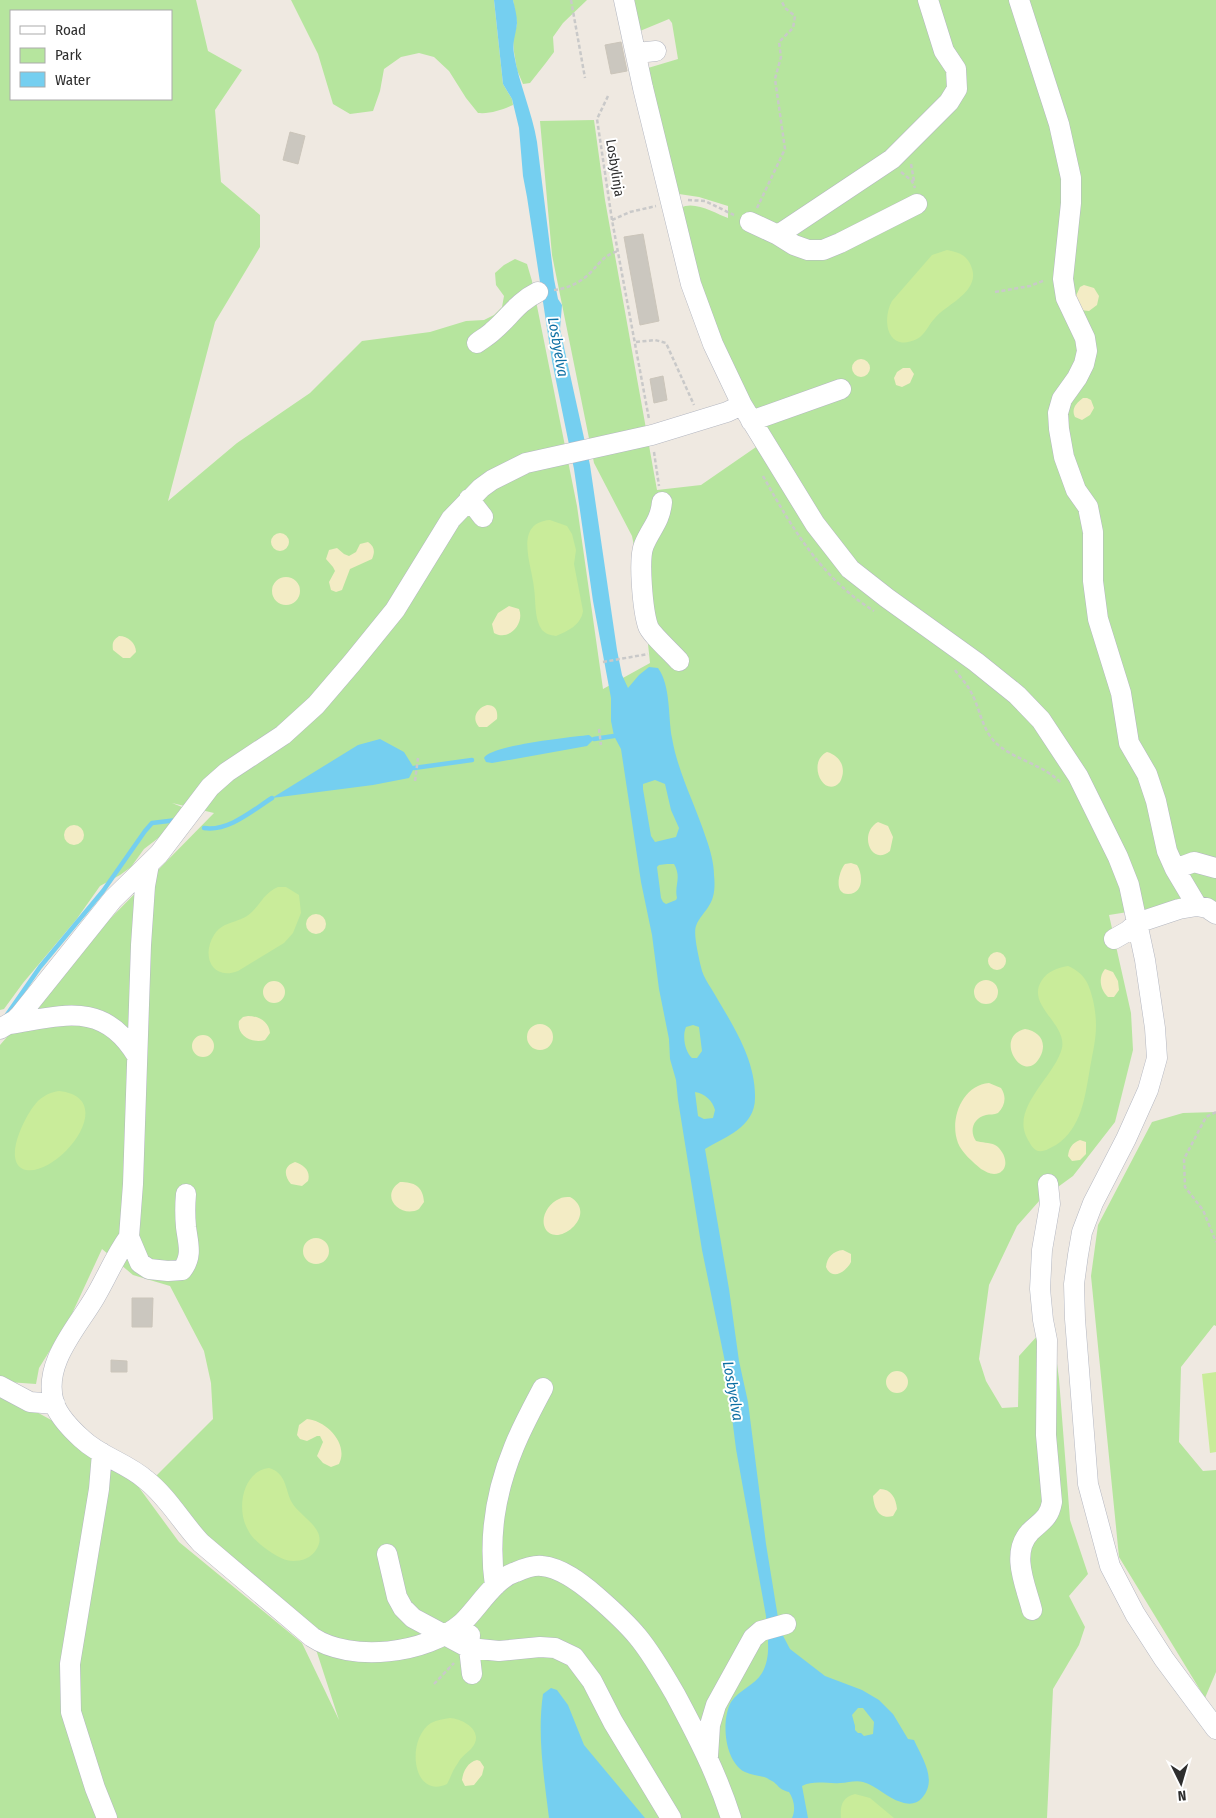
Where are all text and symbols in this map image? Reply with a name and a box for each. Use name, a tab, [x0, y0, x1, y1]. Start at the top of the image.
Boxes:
legend	[10, 10, 172, 100]
text: Road	[55, 21, 86, 39]
text: Park	[55, 46, 82, 64]
text: Water	[55, 71, 91, 89]
street label: Losbylinja	[602, 138, 628, 198]
water label: Losbyelva	[544, 316, 572, 378]
water label: Losbyelva	[719, 1360, 747, 1422]
north arrow	[1156, 1758, 1206, 1808]
text: N	[1177, 1787, 1187, 1804]

